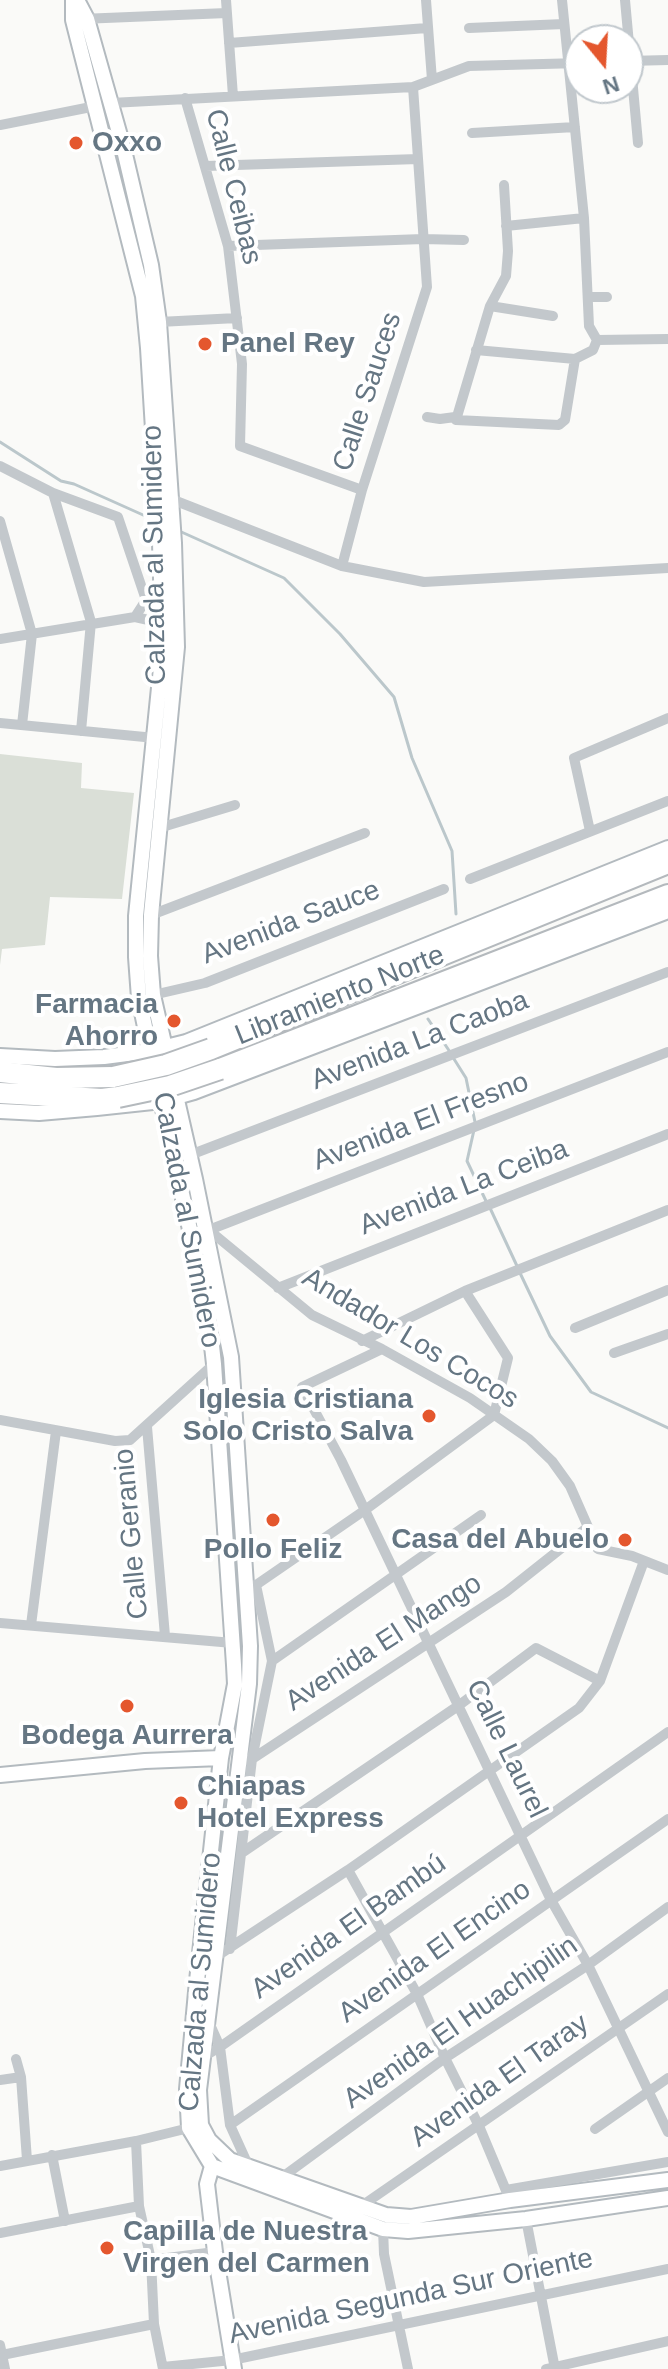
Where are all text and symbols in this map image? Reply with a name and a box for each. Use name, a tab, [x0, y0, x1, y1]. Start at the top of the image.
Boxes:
north arrow	[564, 24, 644, 104]
text: N	[600, 71, 622, 100]
street label: Calle Ceibas	[197, 106, 269, 268]
place label: Oxxo	[92, 126, 162, 160]
marker: Oxxo	[67, 134, 85, 152]
street label: Calle Sauces	[327, 308, 409, 476]
place label: Panel Rey	[221, 327, 355, 361]
marker: Panel Rey	[196, 335, 214, 353]
street label: Calzada al Sumidero	[136, 425, 174, 685]
street label: Avenida Sauce	[197, 874, 385, 972]
street label: Libramiento Norte	[231, 939, 449, 1053]
street label: Avenida La Caoba	[307, 984, 533, 1098]
place label: Farmacia Ahorro	[35, 988, 158, 1054]
marker: Farmacia Ahorro	[165, 1012, 183, 1030]
street label: Avenida El Fresno	[308, 1065, 534, 1179]
street label: Calzada al Sumidero	[145, 1089, 227, 1351]
street label: Avenida La Ceiba	[355, 1133, 573, 1243]
street label: Andador Los Cocos	[296, 1261, 524, 1417]
place label: Iglesia Cristiana Solo Cristo Salva	[183, 1383, 413, 1449]
marker: Iglesia Cristiana Solo Cristo Salva	[420, 1407, 438, 1425]
street label: Calle Geranio	[108, 1447, 156, 1621]
marker: Pollo Feliz	[264, 1511, 282, 1529]
place label: Casa del Abuelo	[391, 1523, 609, 1557]
marker: Casa del Abuelo	[616, 1531, 634, 1549]
place label: Pollo Feliz	[204, 1533, 342, 1567]
street label: Avenida El Mango	[280, 1567, 488, 1719]
street label: Calle Laurel	[458, 1674, 554, 1824]
marker: Bodega Aurrera	[118, 1697, 136, 1715]
place label: Bodega Aurrera	[21, 1719, 233, 1753]
place label: Chiapas Hotel Express	[197, 1770, 384, 1836]
marker: Chiapas Hotel Express	[172, 1794, 190, 1812]
street label: Avenida El Bambú	[245, 1847, 453, 2007]
street label: Calzada al Sumidero	[173, 1851, 229, 2113]
street label: Avenida El Encino	[332, 1873, 538, 2031]
street label: Avenida El Huachipilin	[337, 1929, 585, 2117]
street label: Avenida El Taray	[405, 2007, 595, 2155]
place label: Capilla de Nuestra Virgen del Carmen	[123, 2215, 370, 2281]
marker: Capilla de Nuestra Virgen del Carmen	[98, 2239, 116, 2257]
street label: Avenida Segunda Sur Oriente	[226, 2242, 596, 2352]

